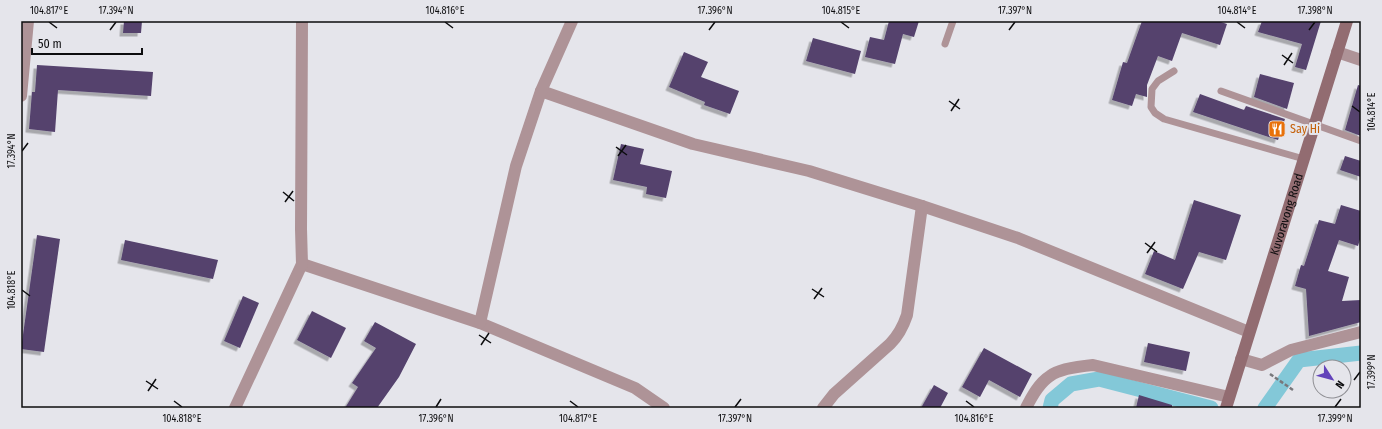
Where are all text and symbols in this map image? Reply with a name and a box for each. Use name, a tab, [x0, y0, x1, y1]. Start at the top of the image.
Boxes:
text: 104.817°E	[30, 5, 68, 17]
text: 17.394°N	[99, 5, 133, 17]
text: 104.816°E	[426, 5, 465, 17]
text: 17.396°N	[697, 5, 733, 17]
text: 104.815°E	[822, 5, 861, 17]
text: 17.397°N	[998, 5, 1032, 17]
text: 104.814°E	[1218, 5, 1257, 17]
text: 17.398°N	[1297, 5, 1333, 17]
scale bar	[32, 30, 142, 56]
text: 50 m	[38, 37, 62, 51]
text: 104.814°E	[1366, 92, 1378, 131]
restaurant icon: Say Hi	[1267, 119, 1287, 139]
place label: Say Hi	[1290, 122, 1320, 136]
text: 17.394°N	[6, 134, 18, 168]
street label: Kuvoravong Road	[1267, 172, 1306, 257]
text: 104.818°E	[6, 270, 18, 310]
text: 17.399°N	[1366, 354, 1378, 390]
north arrow	[1312, 359, 1352, 399]
text: N	[1332, 378, 1347, 391]
text: 104.818°E	[162, 413, 202, 425]
text: 17.396°N	[418, 413, 454, 425]
text: 104.817°E	[559, 413, 597, 425]
text: 17.397°N	[718, 413, 752, 425]
text: 104.816°E	[955, 413, 994, 425]
text: 17.399°N	[1317, 413, 1353, 425]

